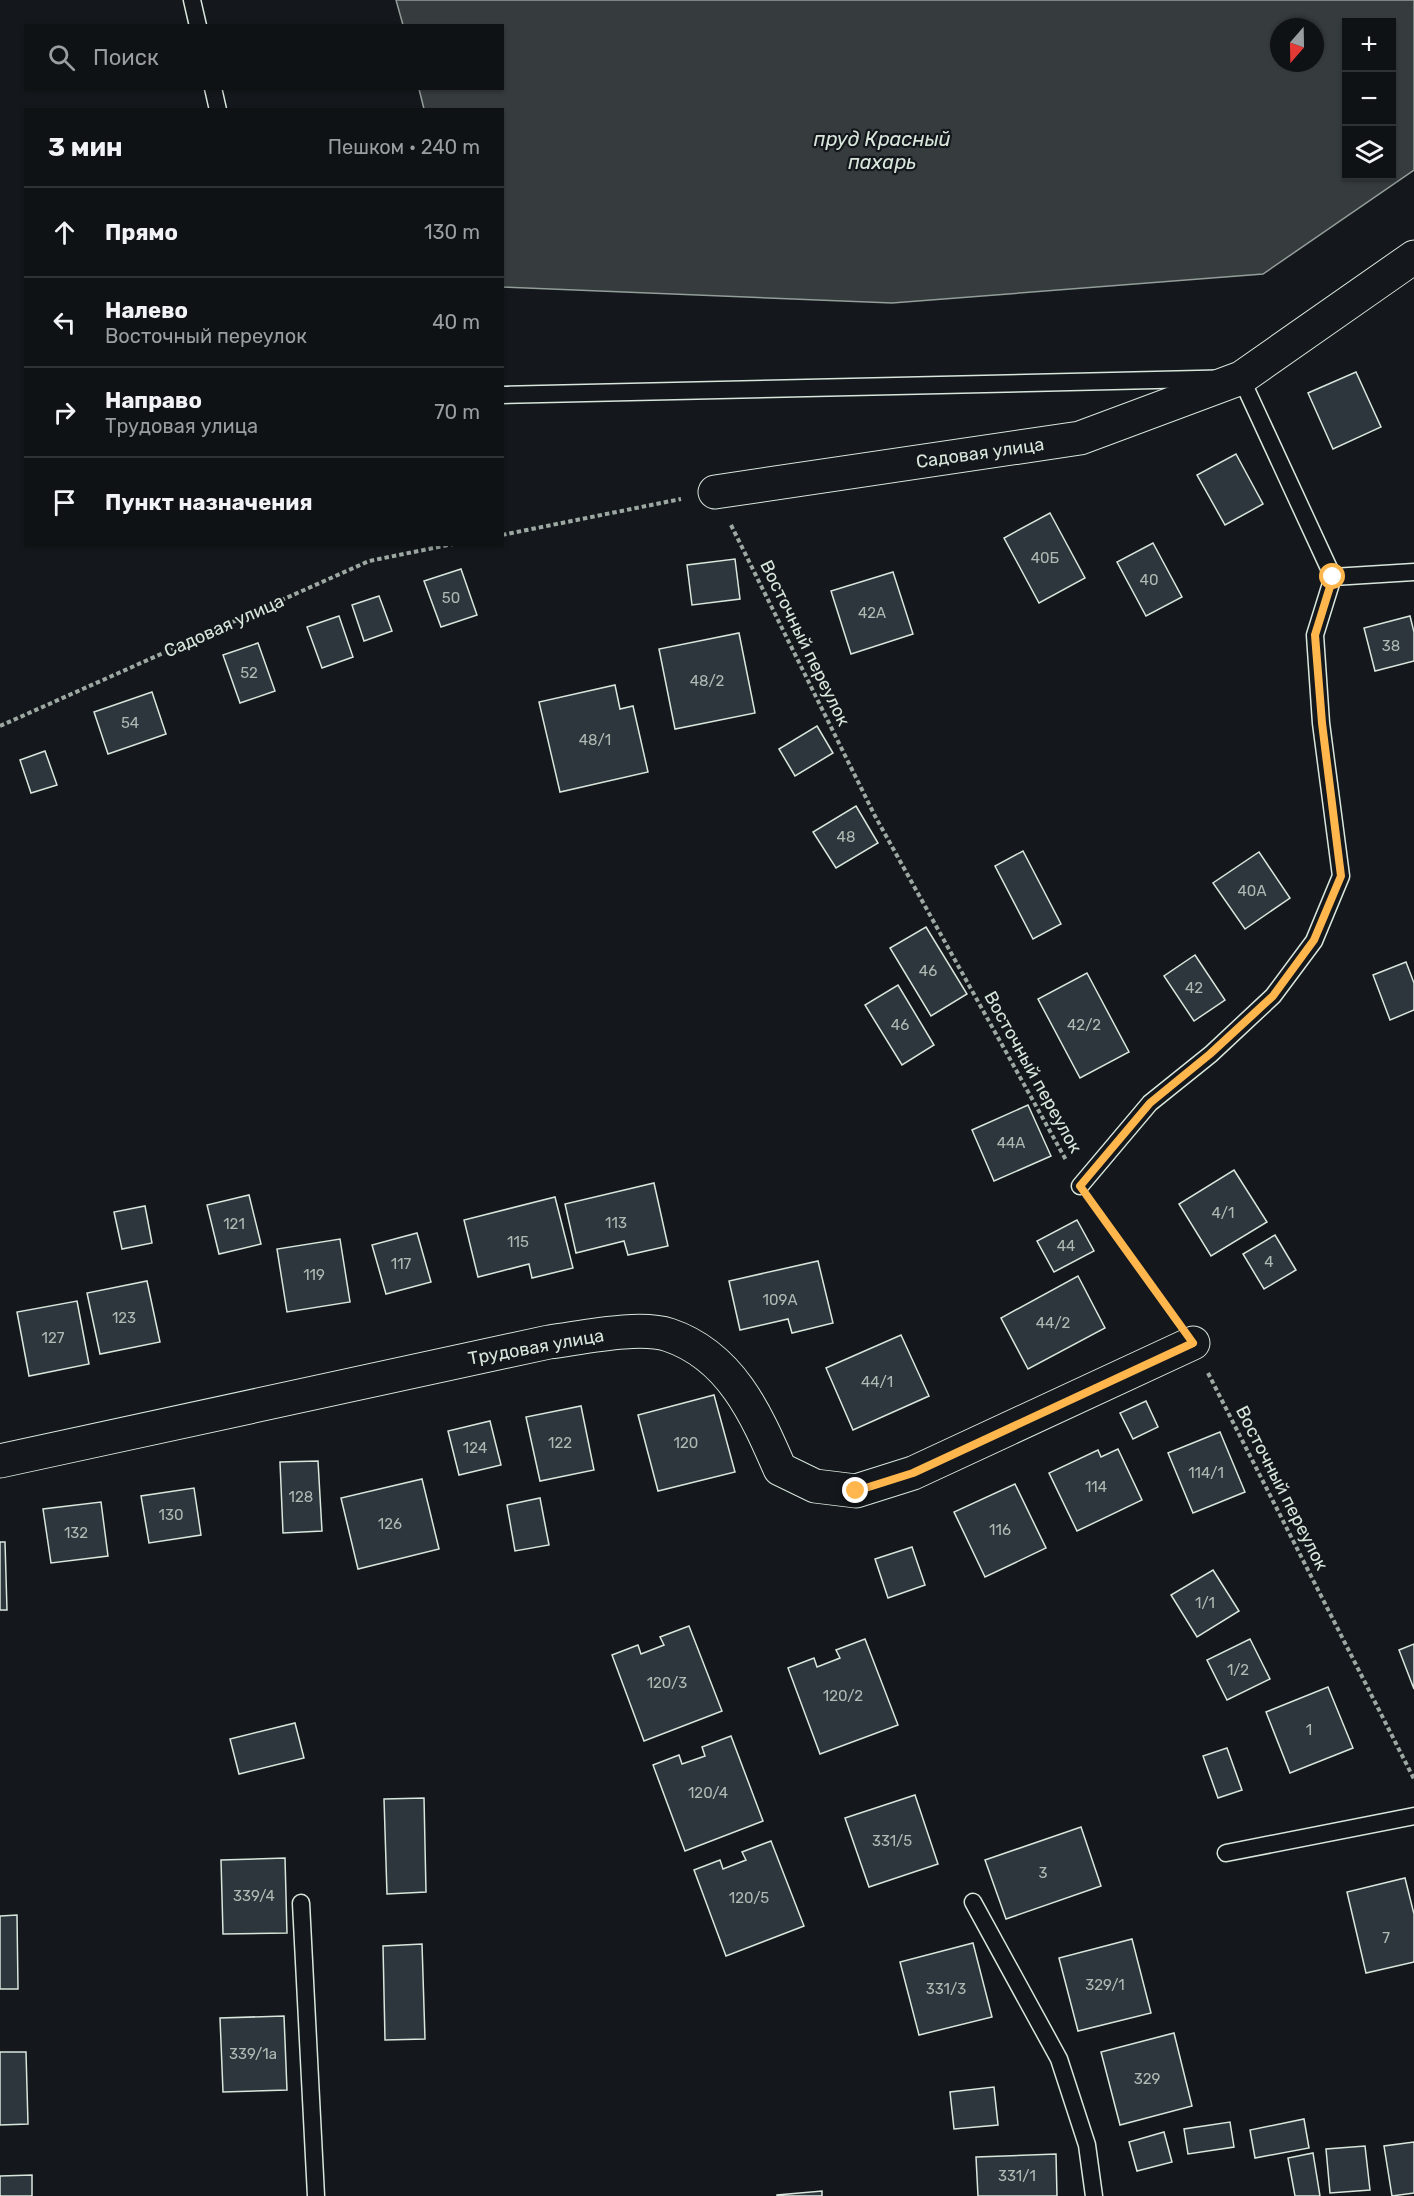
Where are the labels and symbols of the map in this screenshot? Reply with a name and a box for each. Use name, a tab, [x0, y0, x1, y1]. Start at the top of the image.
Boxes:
north arrow	[1270, 18, 1324, 72]
water label: пруд Красный пахарь	[813, 127, 951, 174]
street label: Садовая улица	[915, 433, 1045, 473]
house number: 40Б	[1031, 549, 1060, 567]
street label: Восточный переулок	[755, 557, 855, 730]
route start	[1319, 563, 1345, 589]
house number: 40	[1140, 571, 1158, 589]
house number: 50	[442, 589, 460, 607]
street label: Садовая улица	[161, 590, 287, 662]
house number: 42А	[858, 604, 886, 622]
house number: 38	[1382, 637, 1400, 655]
house number: 52	[240, 664, 258, 682]
house number: 48/2	[690, 672, 725, 690]
house number: 54	[121, 714, 139, 732]
house number: 48/1	[579, 731, 611, 749]
house number: 48	[837, 828, 855, 846]
house number: 40А	[1238, 882, 1266, 900]
house number: 46	[919, 962, 937, 980]
house number: 42	[1185, 979, 1203, 997]
street label: Восточный переулок	[979, 987, 1087, 1157]
house number: 46	[891, 1016, 909, 1034]
house number: 42/2	[1067, 1016, 1101, 1034]
house number: 44А	[997, 1134, 1025, 1152]
house number: 4/1	[1212, 1204, 1234, 1222]
house number: 113	[605, 1214, 627, 1232]
house number: 121	[223, 1215, 245, 1233]
house number: 115	[507, 1233, 529, 1251]
house number: 44	[1057, 1237, 1075, 1255]
house number: 4	[1264, 1253, 1274, 1271]
house number: 117	[391, 1255, 412, 1273]
house number: 119	[303, 1266, 325, 1284]
house number: 109А	[763, 1291, 797, 1309]
house number: 123	[112, 1309, 136, 1327]
house number: 44/2	[1036, 1314, 1070, 1332]
street label: Трудовая улица	[466, 1324, 606, 1370]
house number: 127	[42, 1329, 65, 1347]
house number: 44/1	[861, 1373, 893, 1391]
street label: Восточный переулок	[1231, 1402, 1333, 1574]
house number: 122	[548, 1434, 572, 1452]
house number: 120	[674, 1434, 698, 1452]
house number: 124	[463, 1439, 487, 1457]
house number: 114/1	[1188, 1464, 1224, 1482]
route end	[842, 1477, 868, 1503]
house number: 114	[1085, 1478, 1107, 1496]
house number: 128	[289, 1488, 313, 1506]
house number: 130	[159, 1506, 183, 1524]
house number: 126	[378, 1515, 402, 1533]
house number: 116	[989, 1521, 1011, 1539]
house number: 132	[64, 1524, 88, 1542]
house number: 1/1	[1195, 1594, 1215, 1612]
house number: 1/2	[1227, 1661, 1249, 1679]
house number: 120/3	[647, 1674, 687, 1692]
house number: 120/2	[823, 1687, 863, 1705]
house number: 1	[1306, 1721, 1312, 1739]
house number: 120/4	[688, 1784, 728, 1802]
house number: 331/5	[872, 1832, 912, 1850]
house number: 3	[1038, 1864, 1048, 1882]
house number: 339/4	[233, 1887, 275, 1905]
house number: 120/5	[729, 1889, 769, 1907]
house number: 7	[1382, 1929, 1390, 1947]
house number: 329/1	[1085, 1976, 1125, 1994]
house number: 331/3	[926, 1980, 966, 1998]
house number: 339/1а	[229, 2045, 277, 2063]
house number: 329	[1134, 2070, 1160, 2088]
house number: 331/1	[998, 2167, 1036, 2185]

